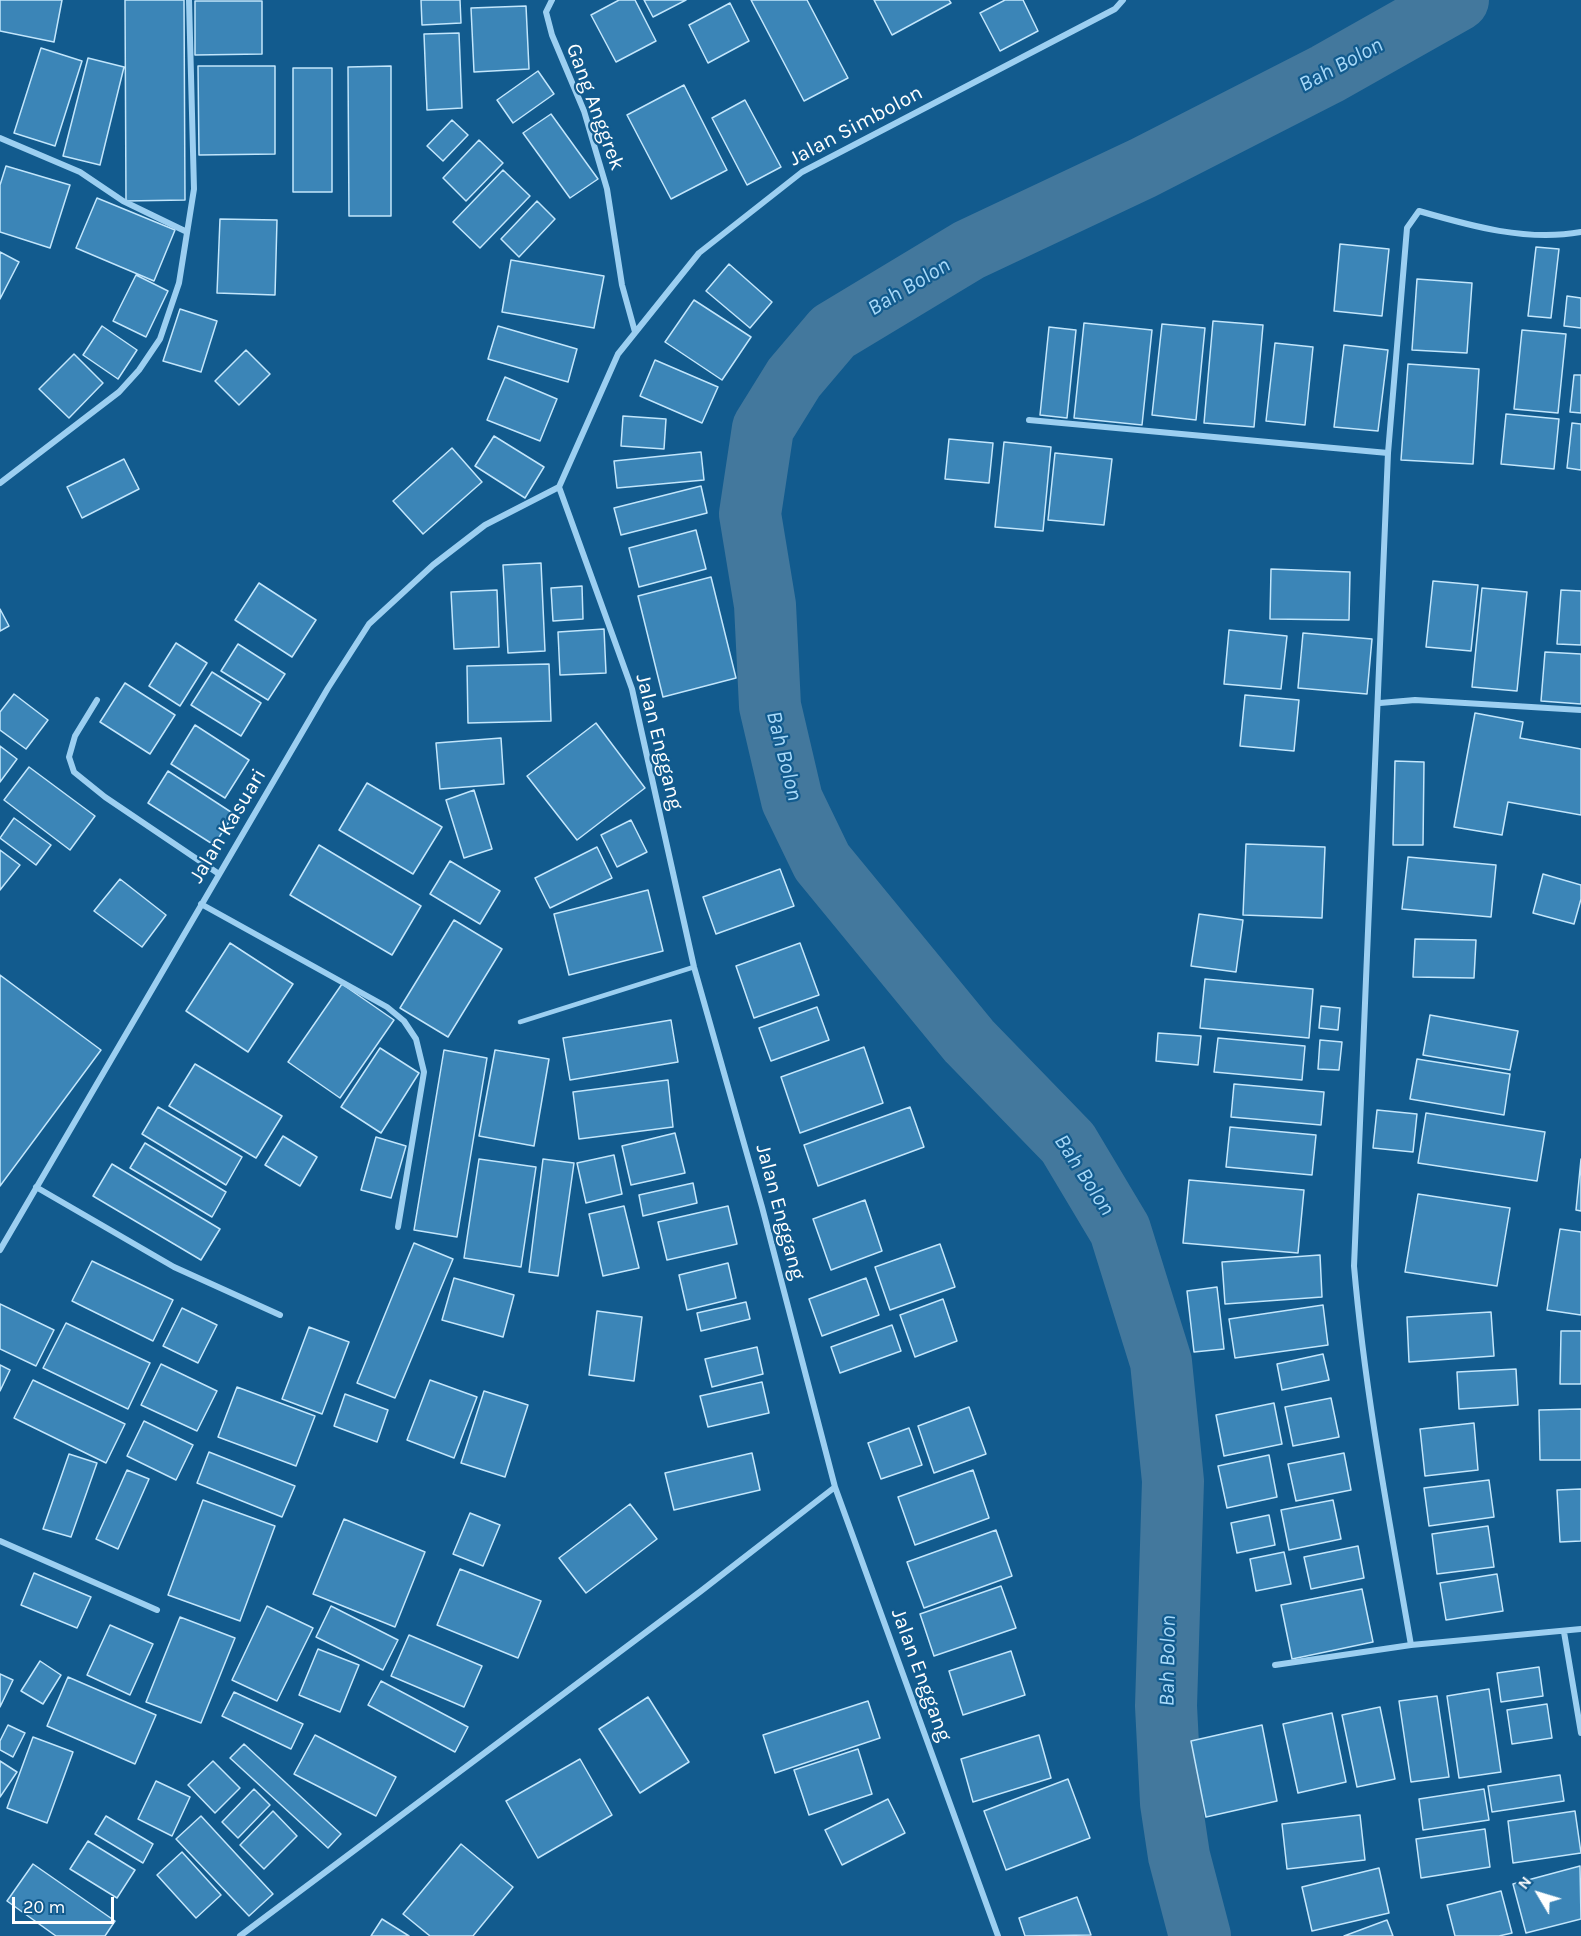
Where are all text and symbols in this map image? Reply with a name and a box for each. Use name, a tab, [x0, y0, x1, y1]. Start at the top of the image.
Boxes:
water label: Bah Bolon	[1294, 32, 1388, 98]
street label: Gang Anggrek	[560, 40, 630, 174]
street label: Jalan Simbolon	[785, 80, 927, 172]
water label: Bah Bolon	[863, 252, 955, 322]
street label: Jalan Enggang	[630, 671, 688, 813]
water label: Bah Bolon	[760, 708, 808, 804]
street label: Jalan Kasuari	[184, 764, 272, 888]
water label: Bah Bolon	[1048, 1129, 1120, 1221]
street label: Jalan Enggang	[750, 1141, 810, 1283]
street label: Jalan Enggang	[885, 1605, 957, 1745]
water label: Bah Bolon	[1154, 1615, 1182, 1707]
north arrow	[1509, 1864, 1569, 1924]
text: N	[1513, 1872, 1535, 1893]
scale bar	[15, 1885, 117, 1923]
text: 20 m	[23, 1896, 65, 1918]

